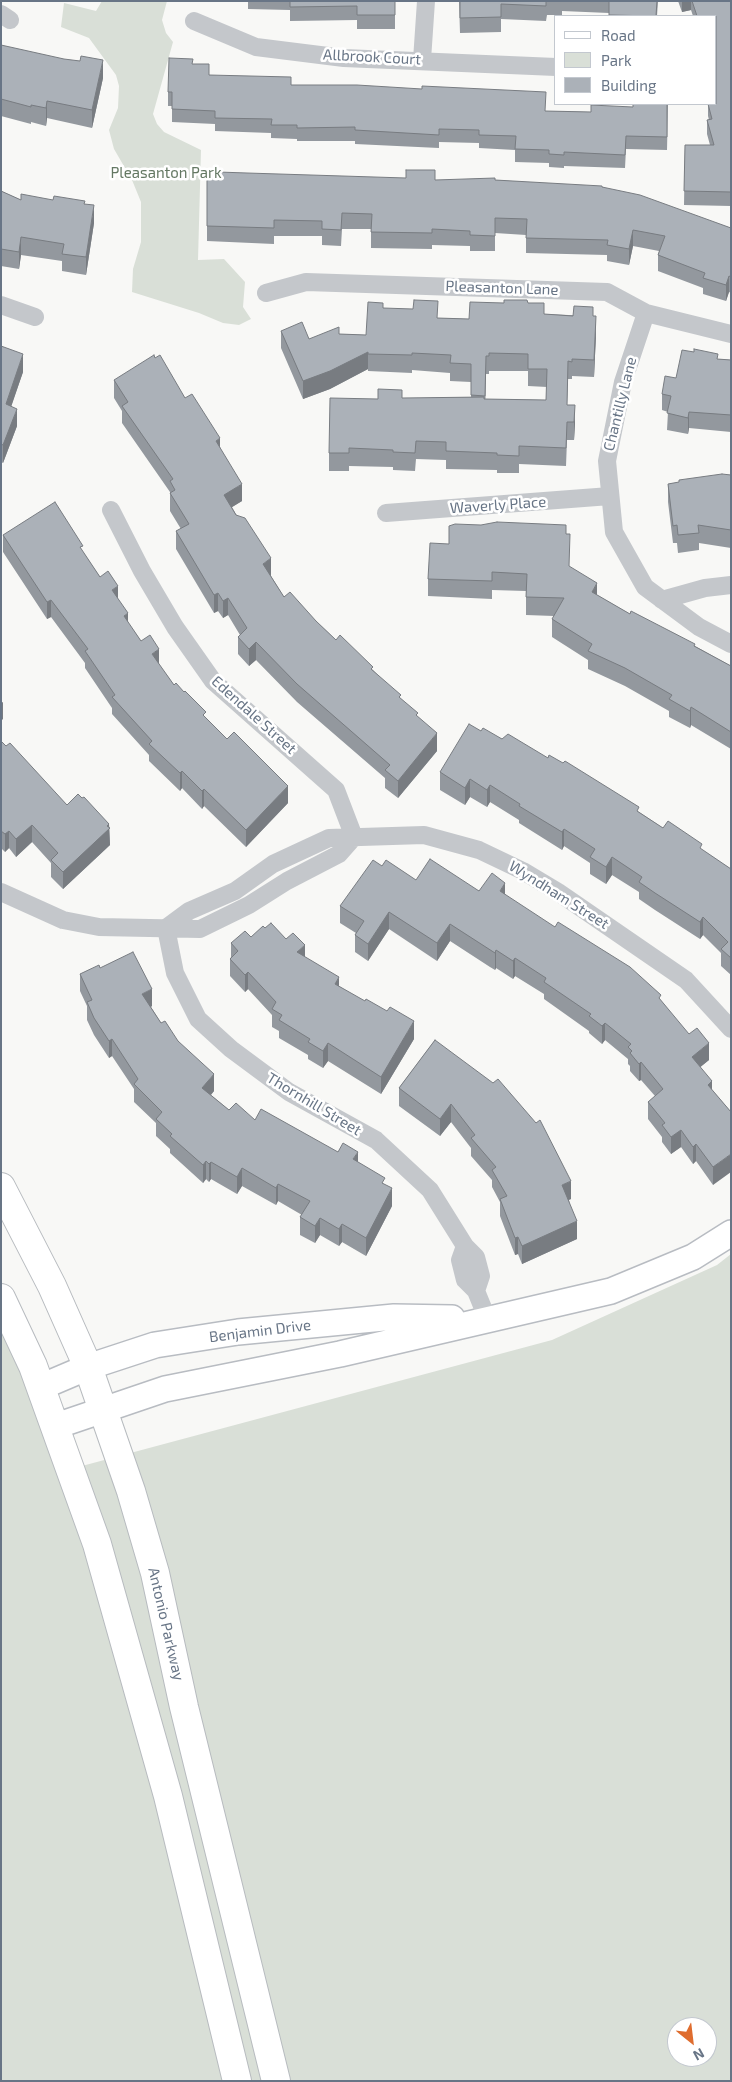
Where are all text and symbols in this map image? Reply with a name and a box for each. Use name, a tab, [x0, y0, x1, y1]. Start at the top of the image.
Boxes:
legend	[554, 15, 717, 105]
text: Road	[601, 26, 636, 44]
street label: Allbrook Court	[323, 45, 421, 69]
text: Park	[601, 51, 632, 69]
text: Building	[601, 76, 656, 94]
park label: Pleasanton Park	[110, 164, 222, 182]
street label: Pleasanton Lane	[445, 277, 559, 299]
street label: Chantilly Lane	[600, 355, 640, 453]
street label: Waverly Place	[449, 493, 547, 517]
street label: Edendale Street	[208, 672, 300, 758]
street label: Wyndham Street	[506, 857, 612, 933]
street label: Thornhill Street	[263, 1069, 365, 1139]
street label: Benjamin Drive	[208, 1316, 312, 1346]
street label: Antonio Parkway	[144, 1566, 188, 1682]
north arrow	[667, 2017, 717, 2067]
text: N	[690, 2045, 708, 2065]

